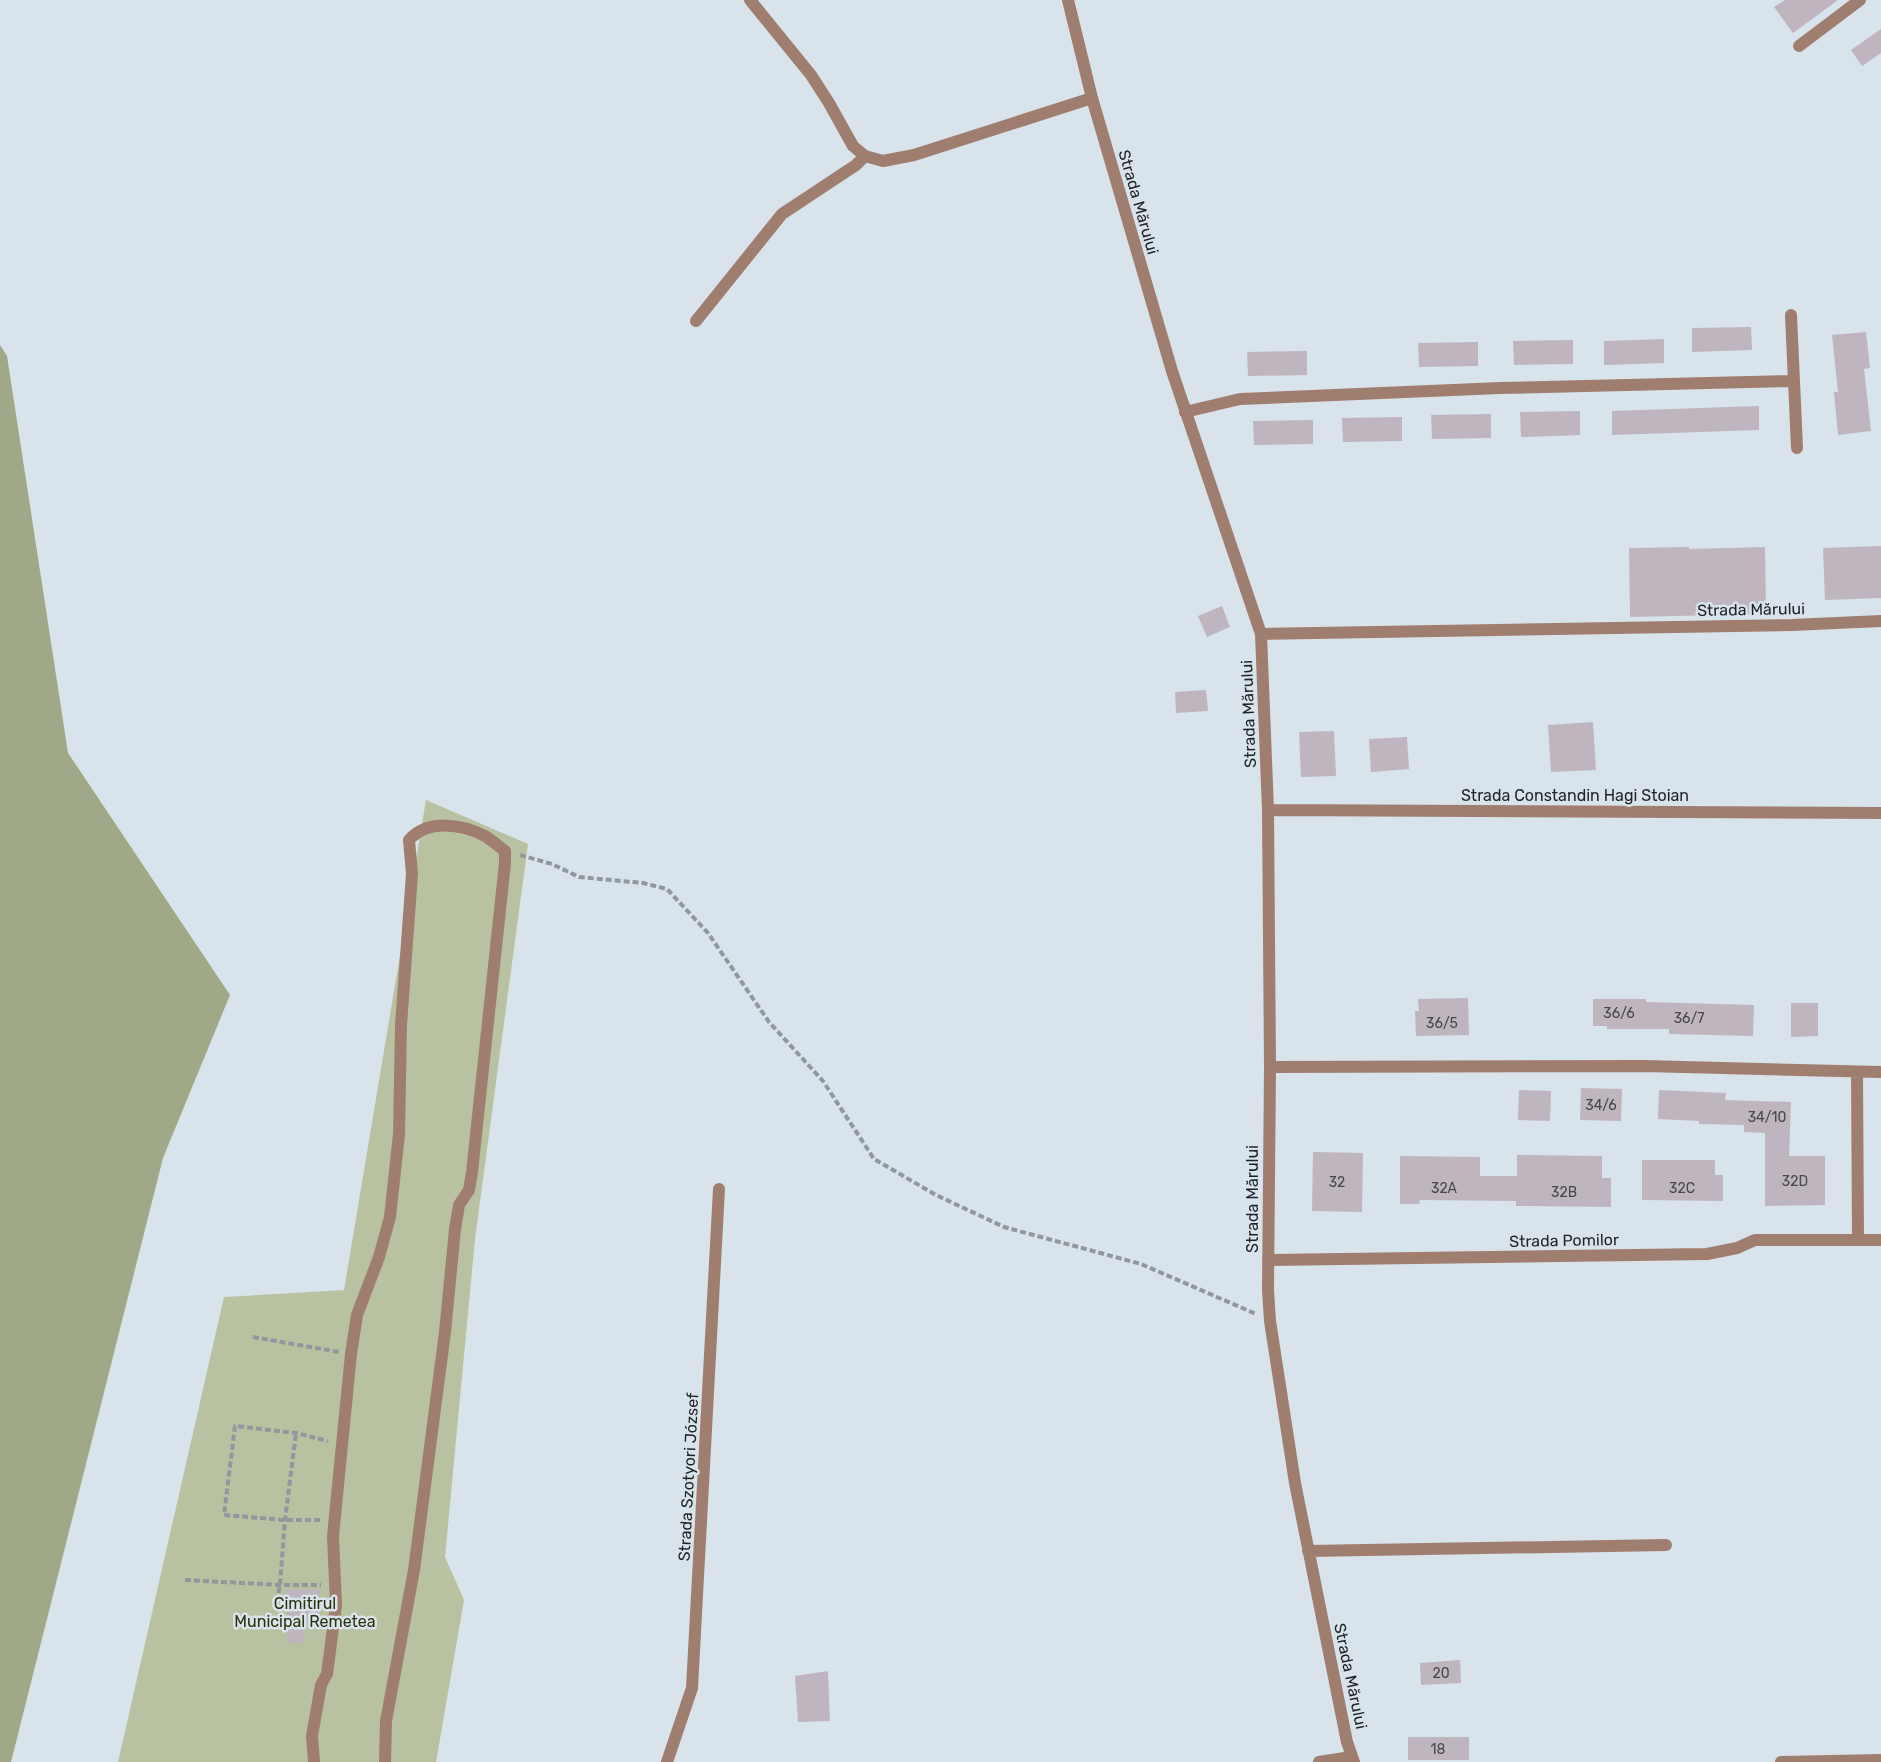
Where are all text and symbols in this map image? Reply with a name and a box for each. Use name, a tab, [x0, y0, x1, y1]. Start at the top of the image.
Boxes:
street label: Strada Mărului	[1115, 148, 1163, 257]
street label: Strada Mărului	[1697, 599, 1805, 620]
street label: Strada Mărului	[1237, 660, 1260, 768]
street label: Strada Constandin Hagi Stoian	[1461, 786, 1689, 805]
house number: 36/6	[1603, 1005, 1635, 1022]
house number: 36/7	[1674, 1010, 1704, 1027]
house number: 36/5	[1426, 1015, 1458, 1032]
house number: 34/6	[1585, 1097, 1617, 1114]
house number: 34/10	[1748, 1109, 1786, 1126]
street label: Strada Mărului	[1243, 1145, 1262, 1253]
house number: 32D	[1782, 1173, 1808, 1190]
house number: 32	[1329, 1174, 1345, 1191]
house number: 32A	[1431, 1180, 1458, 1197]
house number: 32C	[1669, 1180, 1695, 1197]
house number: 32B	[1551, 1184, 1577, 1201]
street label: Strada Pomilor	[1509, 1230, 1619, 1251]
street label: Strada Szotyori József	[675, 1391, 702, 1562]
park label: Cimitirul Municipal Remetea	[234, 1594, 376, 1631]
street label: Strada Mărului	[1330, 1621, 1371, 1731]
house number: 20	[1432, 1665, 1450, 1682]
house number: 18	[1431, 1741, 1446, 1758]

